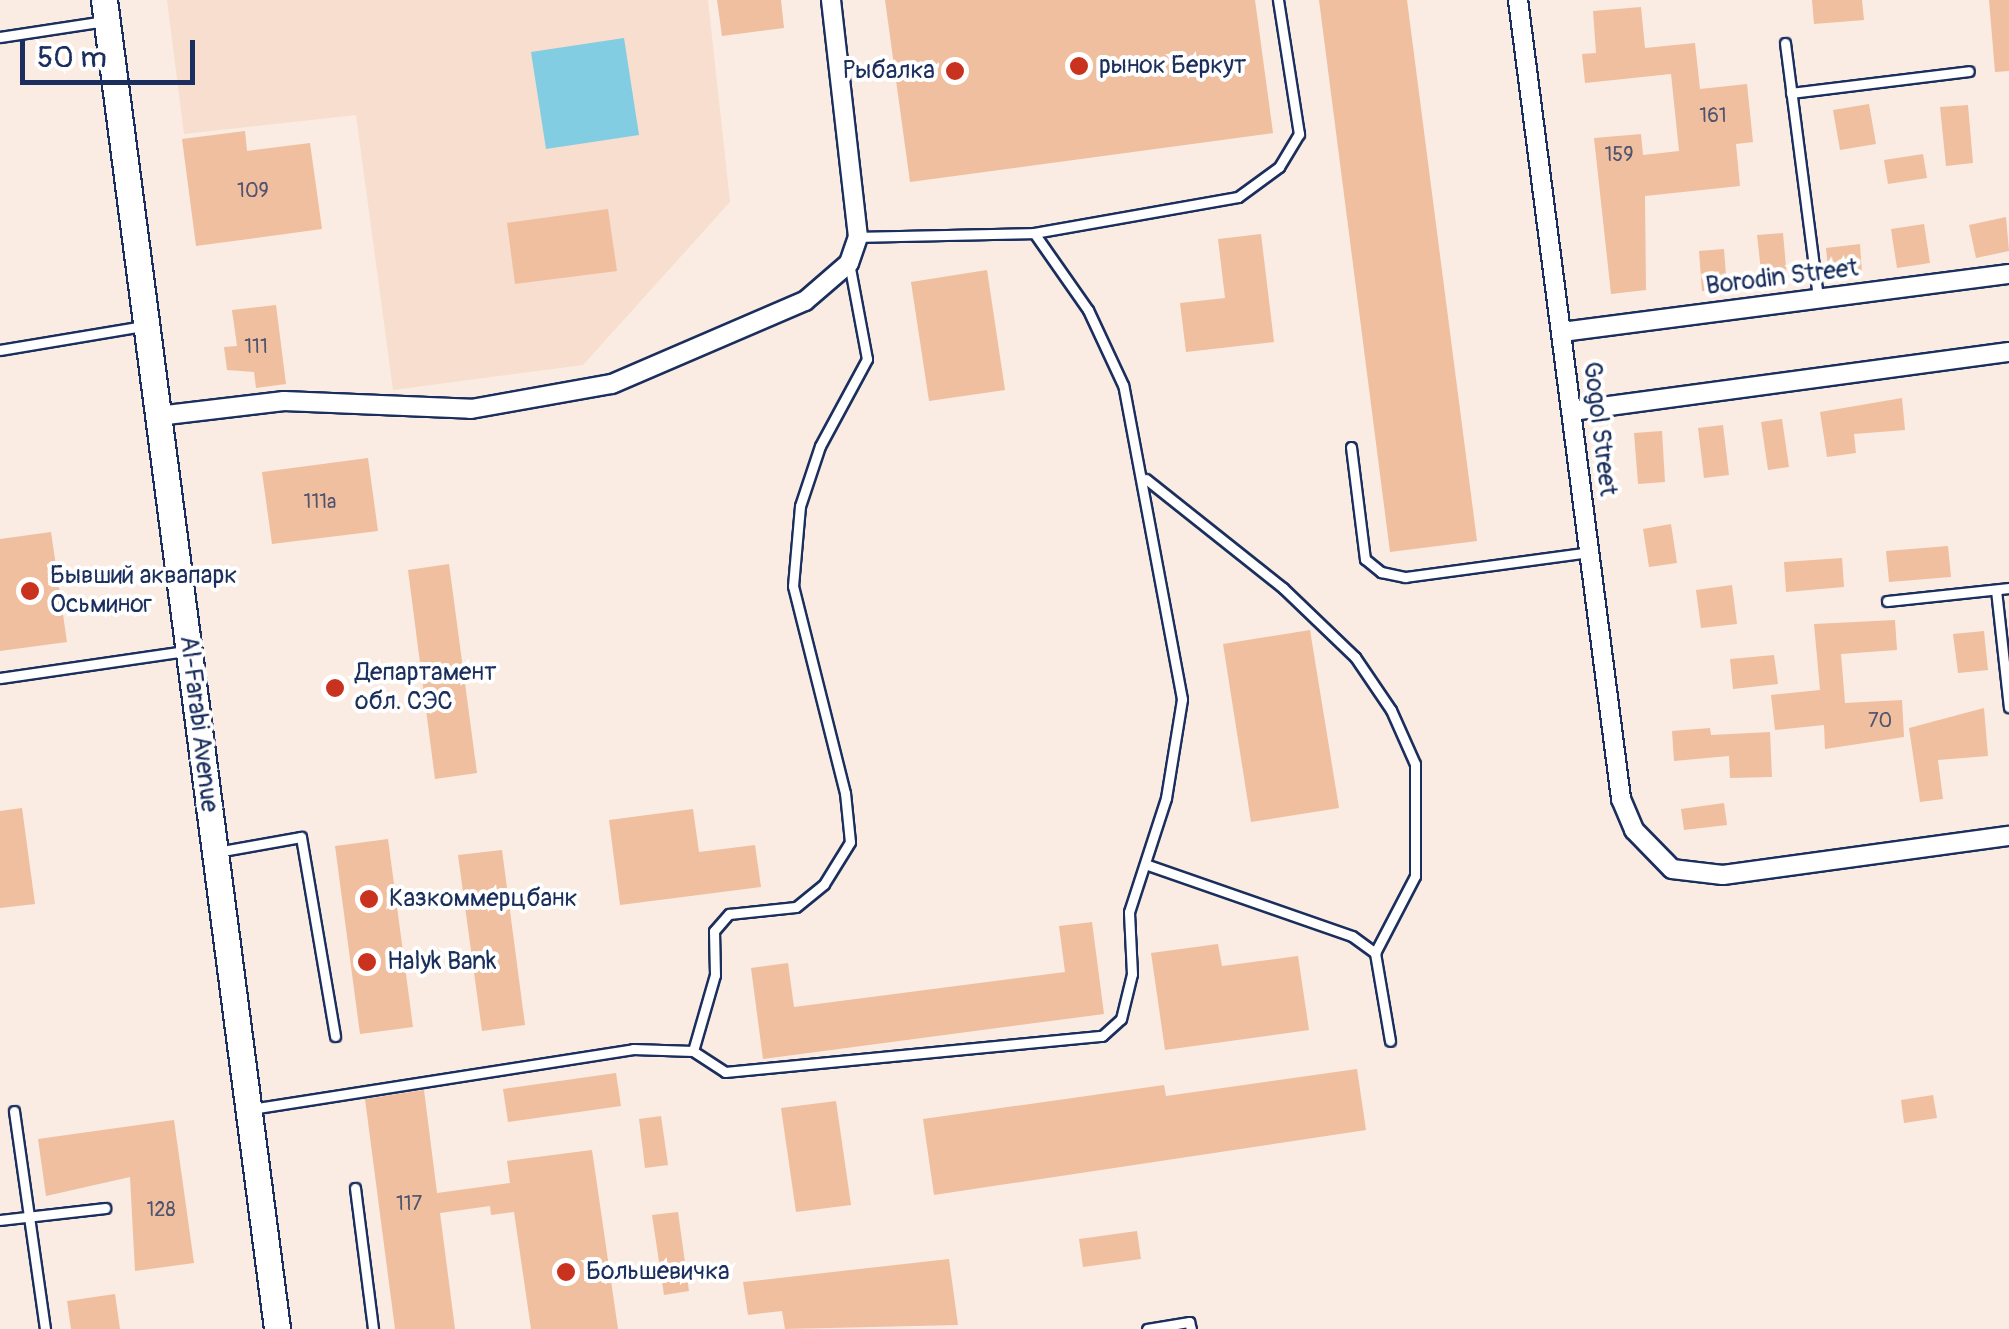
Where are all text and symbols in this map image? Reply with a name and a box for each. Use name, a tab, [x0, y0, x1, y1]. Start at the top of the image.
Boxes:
scale bar	[25, 20, 200, 82]
text: 50 m	[37, 39, 107, 76]
place label: рынок Беркут	[1099, 51, 1246, 81]
marker: рынок Беркут	[1068, 55, 1090, 77]
place label: Рыбалка	[843, 56, 935, 86]
marker: Рыбалка	[944, 60, 966, 82]
house number: 161	[1699, 103, 1727, 127]
house number: 159	[1605, 142, 1633, 166]
house number: 109	[237, 178, 269, 202]
street label: Borodin Street	[1704, 254, 1860, 302]
house number: 111	[244, 334, 268, 358]
street label: Gogol Street	[1576, 360, 1622, 498]
house number: 111а	[304, 489, 336, 513]
place label: Бывший аквапарк Осьминог	[50, 562, 237, 621]
marker: Бывший аквапарк Осьминог	[19, 580, 41, 602]
street label: Al-Farabi Avenue	[172, 634, 224, 814]
place label: Департамент обл. СЭС	[355, 659, 496, 718]
marker: Департамент обл. СЭС	[324, 677, 346, 699]
house number: 70	[1868, 708, 1892, 732]
place label: Казкоммерцбанк	[389, 884, 577, 914]
marker: Казкоммерцбанк	[358, 888, 380, 910]
place label: Halyk Bank	[387, 947, 497, 977]
marker: Halyk Bank	[356, 951, 378, 973]
house number: 117	[396, 1191, 422, 1215]
house number: 128	[146, 1197, 176, 1221]
place label: Большевичка	[586, 1257, 730, 1287]
marker: Большевичка	[555, 1261, 577, 1283]

